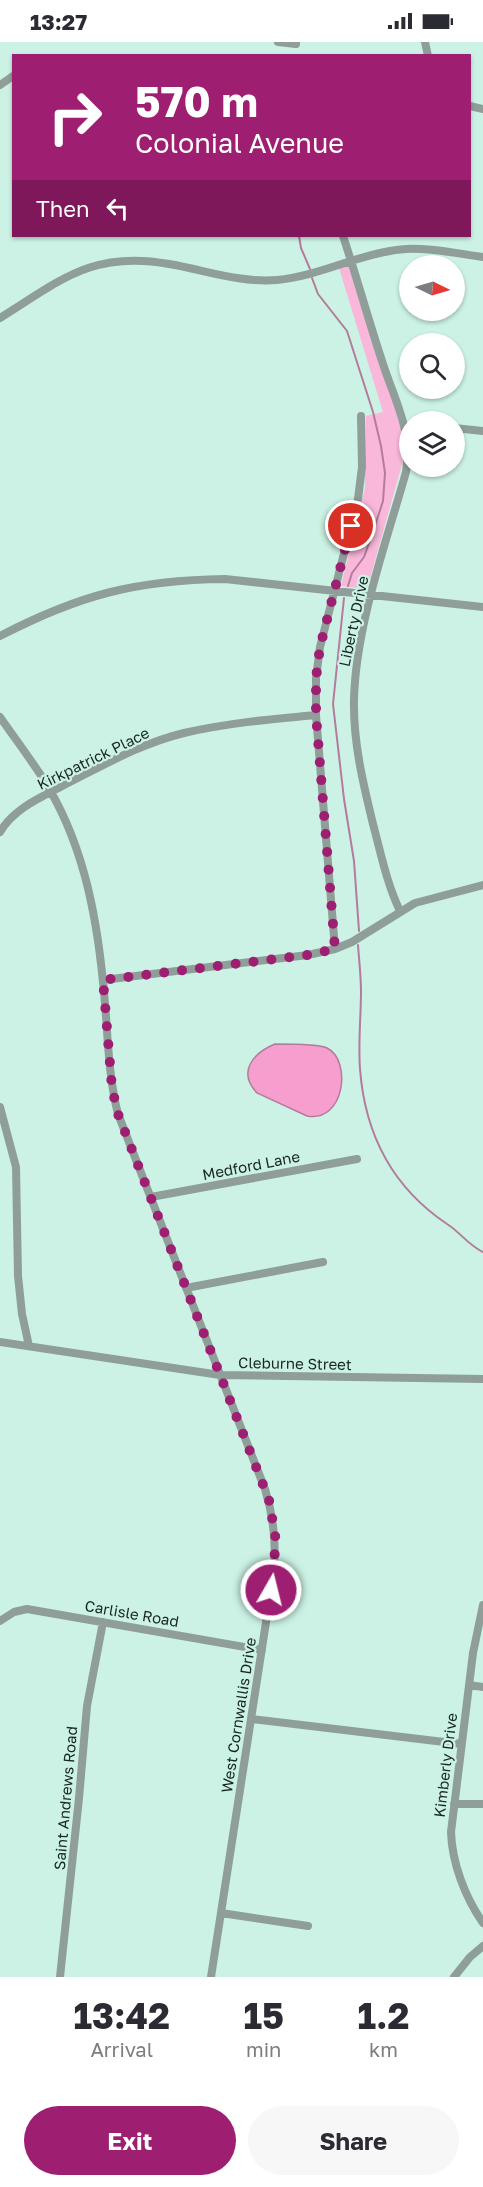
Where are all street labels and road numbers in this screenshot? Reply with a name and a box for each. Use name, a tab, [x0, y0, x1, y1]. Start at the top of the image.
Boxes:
street label: Liberty Drive	[335, 574, 371, 668]
street label: Kirkpatrick Place	[34, 723, 152, 793]
street label: Medford Lane	[201, 1147, 302, 1183]
street label: Cleburne Street	[238, 1353, 352, 1373]
street label: Carlisle Road	[84, 1596, 180, 1630]
street label: West Cornwallis Drive	[217, 1636, 259, 1794]
street label: Kimberly Drive	[430, 1711, 460, 1818]
street label: Saint Andrews Road	[50, 1725, 80, 1871]

